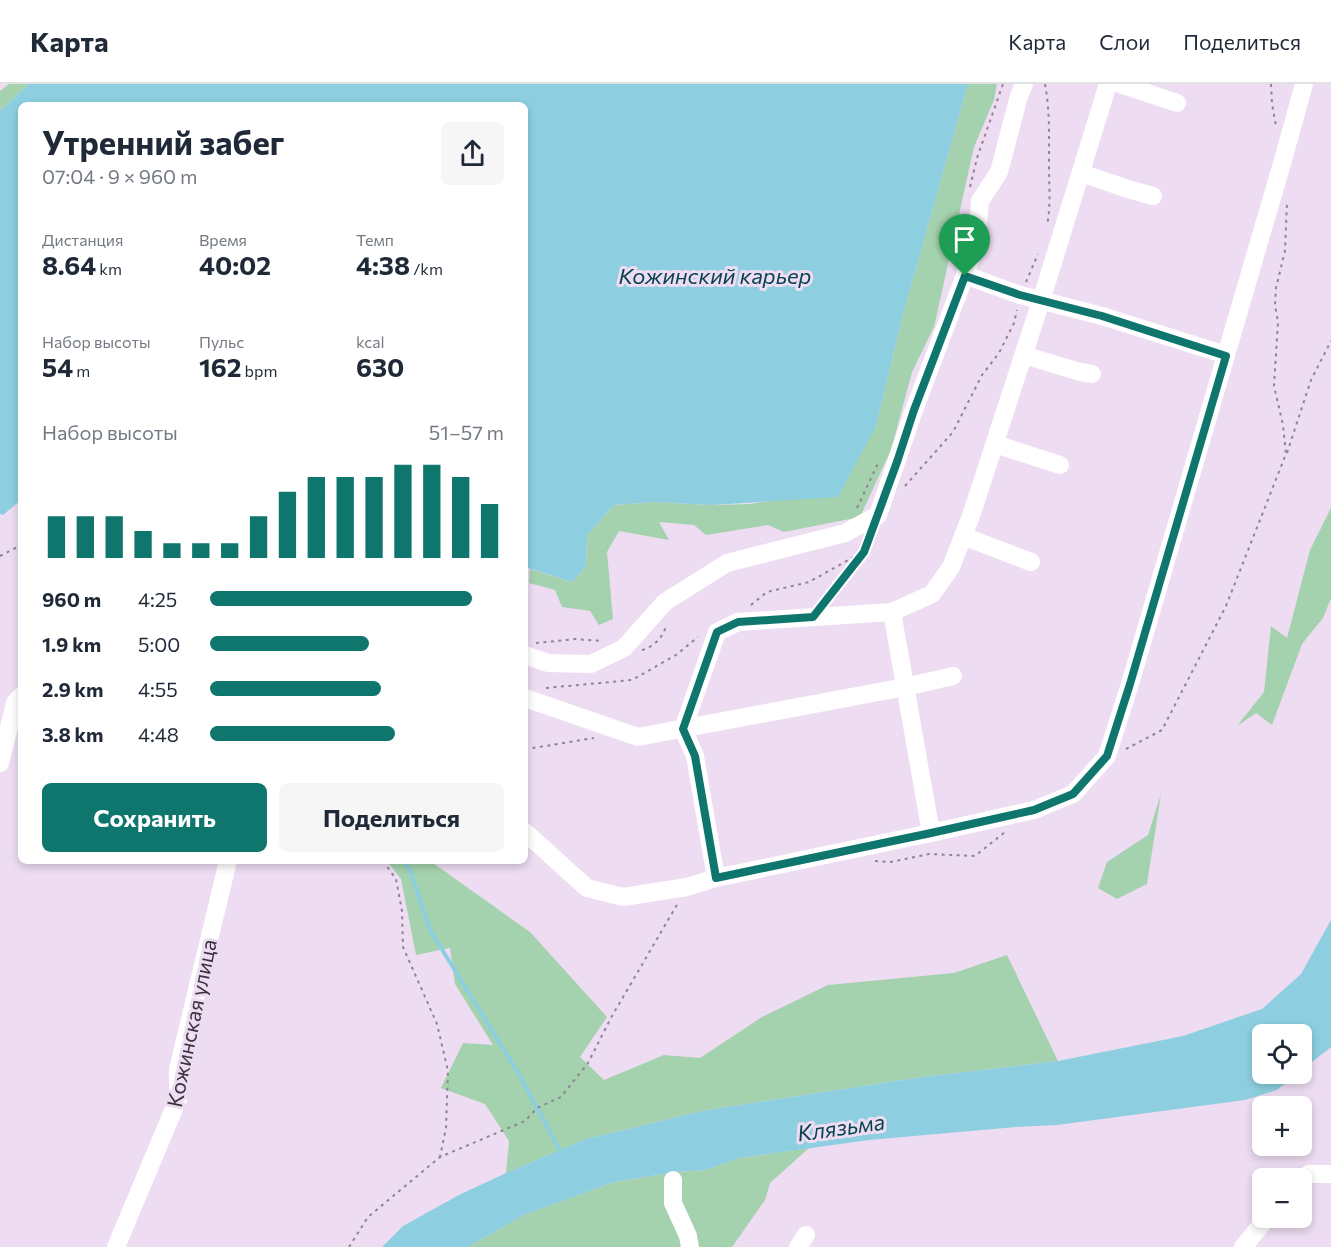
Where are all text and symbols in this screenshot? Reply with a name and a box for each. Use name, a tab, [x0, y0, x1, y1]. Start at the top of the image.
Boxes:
text: Карта	[30, 24, 109, 58]
text: Карта	[1008, 29, 1066, 54]
text: Слои	[1099, 29, 1150, 54]
text: Поделиться	[1183, 29, 1301, 54]
text: Утренний забег	[42, 121, 284, 162]
button: share	[441, 122, 504, 185]
text: 07:04 · 9 × 960 m	[42, 164, 197, 188]
pin	[939, 214, 990, 276]
icon: arrive	[948, 223, 981, 256]
text: Дистанция	[42, 230, 123, 249]
text: Время	[199, 230, 247, 249]
text: Темп	[356, 230, 394, 249]
text: 8.64	[42, 249, 96, 280]
text: 40:02	[199, 249, 271, 280]
text: 4:38	[356, 249, 410, 280]
text: km	[96, 259, 122, 278]
text: /km	[410, 259, 443, 278]
water label: Кожинский карьер	[619, 262, 811, 289]
text: Набор высоты	[42, 332, 151, 351]
text: Пульс	[199, 332, 244, 351]
text: kcal	[356, 332, 385, 351]
text: 54	[42, 351, 73, 382]
text: 162	[199, 351, 241, 382]
text: 630	[356, 351, 404, 382]
text: m	[73, 361, 90, 380]
text: bpm	[241, 361, 277, 380]
text: Набор высоты	[42, 420, 178, 444]
text: 51–57 m	[429, 420, 504, 444]
text: 960 m	[42, 587, 101, 611]
text: 4:25	[138, 587, 177, 611]
text: 1.9 km	[42, 632, 101, 656]
text: 5:00	[138, 632, 180, 656]
text: 2.9 km	[42, 677, 103, 701]
text: 4:55	[138, 677, 178, 701]
text: 3.8 km	[42, 722, 104, 746]
text: 4:48	[138, 722, 179, 746]
button: Сохранить	[42, 783, 267, 852]
button: Поделиться	[279, 783, 504, 852]
street label: Кожинская улица	[161, 937, 221, 1109]
map controls	[1252, 1024, 1312, 1228]
button: locate	[1252, 1024, 1312, 1084]
button: +	[1252, 1096, 1312, 1156]
water label: Клязьма	[796, 1108, 886, 1146]
button: −	[1252, 1168, 1312, 1228]

